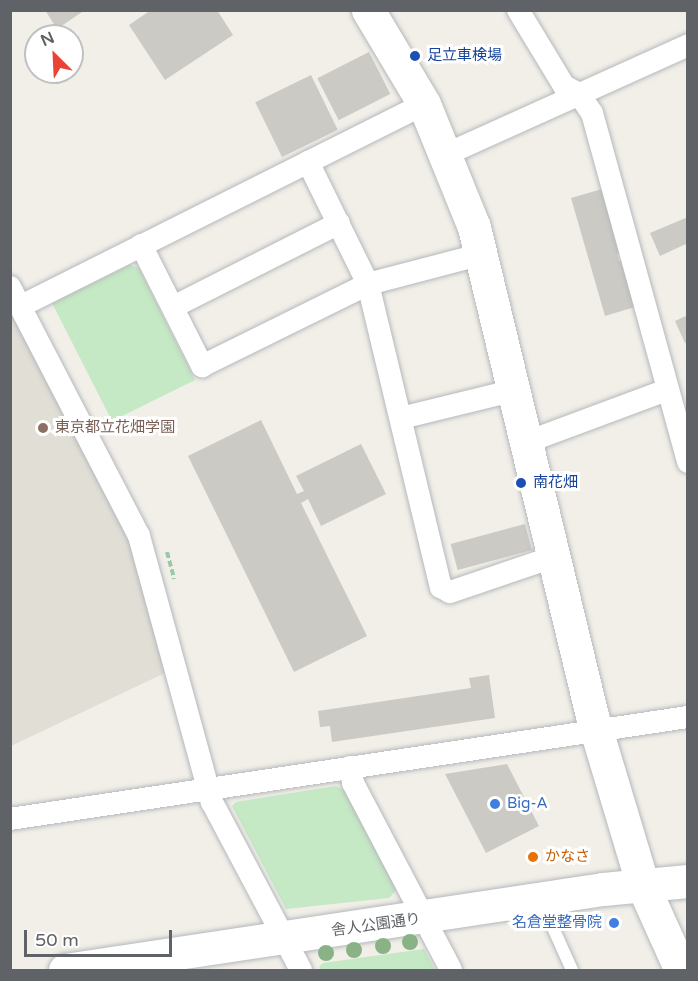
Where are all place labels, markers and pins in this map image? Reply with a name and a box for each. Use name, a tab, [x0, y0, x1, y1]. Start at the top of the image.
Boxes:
place label: 足立車検場	[427, 47, 502, 65]
marker: 足立車検場	[408, 49, 422, 63]
place label: 東京都立花畑学園	[55, 419, 175, 437]
marker: 東京都立花畑学園	[36, 421, 50, 435]
place label: 南花畑	[533, 474, 578, 492]
marker: 南花畑	[514, 476, 528, 490]
place label: Big-A	[507, 795, 548, 813]
marker: Big-A	[488, 797, 502, 811]
place label: かなさ	[545, 848, 590, 866]
marker: かなさ	[526, 850, 540, 864]
place label: 名倉堂整骨院	[512, 914, 602, 932]
marker: 名倉堂整骨院	[607, 916, 621, 930]

